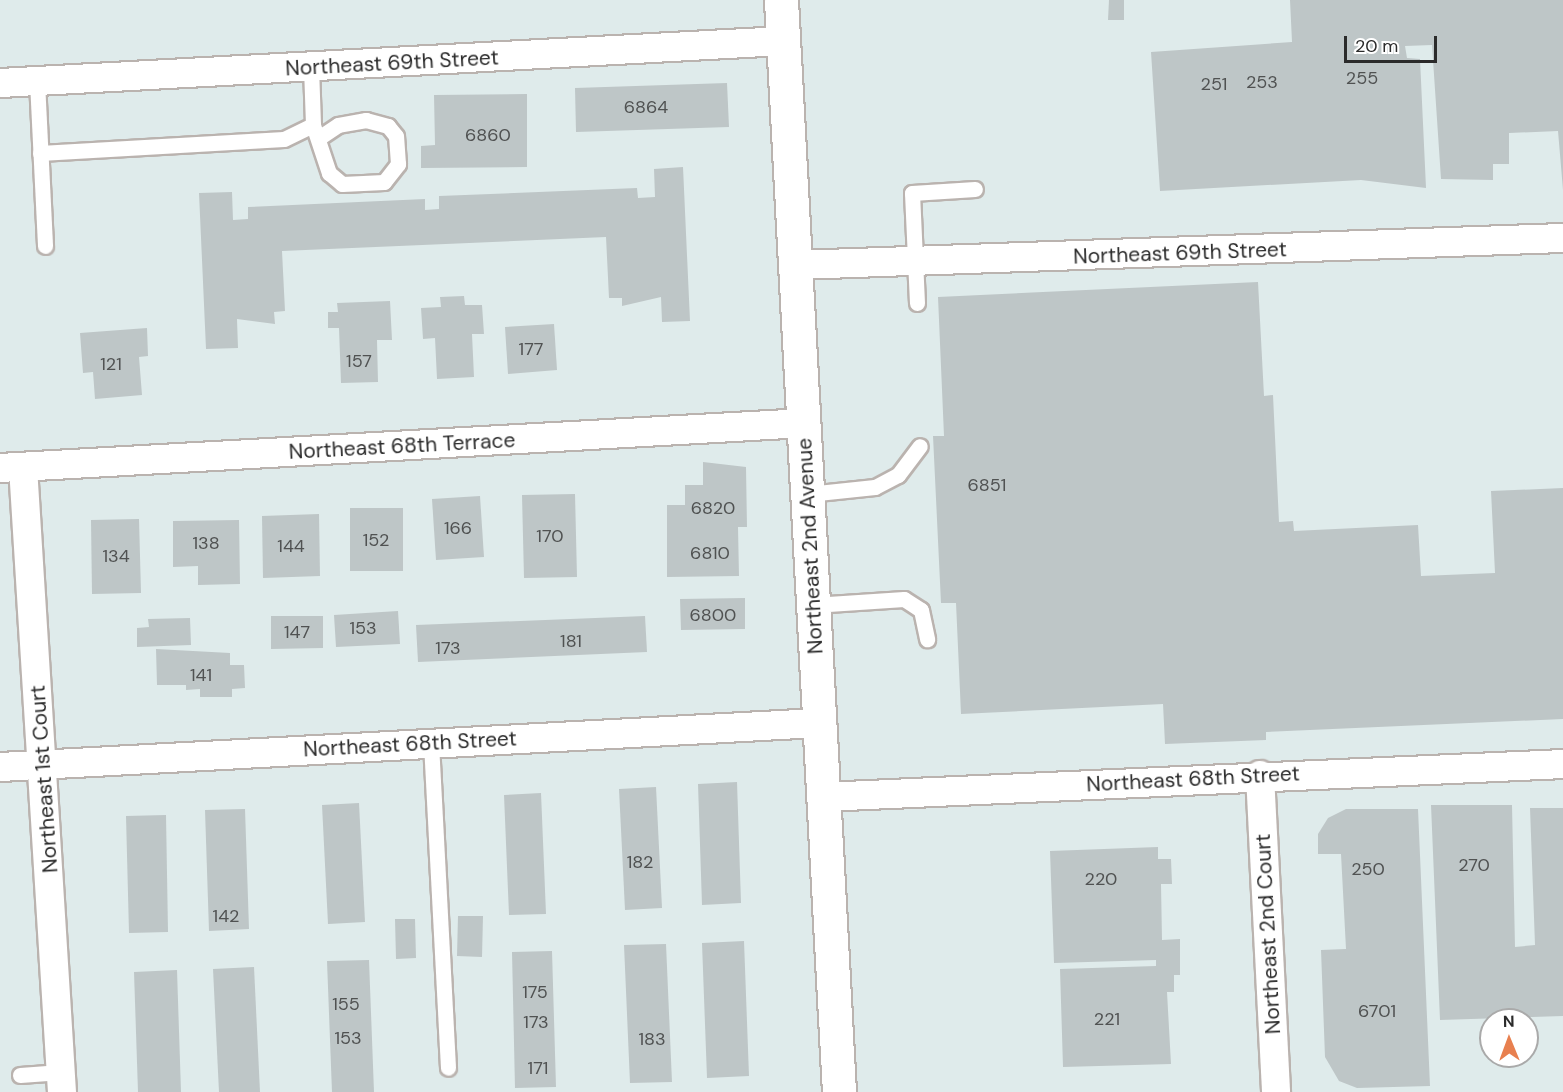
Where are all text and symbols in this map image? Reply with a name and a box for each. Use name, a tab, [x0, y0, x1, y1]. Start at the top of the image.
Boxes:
scale bar	[1347, 24, 1440, 62]
text: 20 m	[1355, 34, 1398, 58]
street label: Northeast 69th Street	[285, 45, 499, 81]
house number: 255	[1346, 67, 1378, 89]
house number: 253	[1246, 71, 1278, 93]
house number: 251	[1201, 73, 1227, 95]
house number: 6864	[624, 96, 668, 118]
house number: 6860	[465, 124, 511, 146]
street label: Northeast 69th Street	[1073, 237, 1287, 269]
house number: 177	[519, 338, 543, 360]
house number: 157	[346, 350, 372, 372]
house number: 121	[100, 353, 122, 375]
street label: Northeast 68th Terrace	[288, 427, 516, 465]
street label: Northeast 2nd Avenue	[792, 437, 828, 655]
house number: 6851	[968, 474, 1006, 496]
house number: 6820	[691, 497, 735, 519]
house number: 166	[444, 517, 472, 539]
house number: 170	[536, 525, 564, 547]
house number: 152	[363, 529, 389, 551]
house number: 138	[192, 532, 220, 554]
house number: 144	[277, 535, 305, 557]
house number: 6810	[690, 542, 730, 564]
house number: 134	[102, 545, 130, 567]
house number: 6800	[690, 604, 736, 626]
house number: 153	[349, 617, 377, 639]
house number: 147	[284, 621, 310, 643]
house number: 181	[560, 630, 582, 652]
house number: 173	[435, 637, 461, 659]
house number: 141	[190, 664, 212, 686]
street label: Northeast 1st Court	[25, 684, 63, 874]
street label: Northeast 68th Street	[303, 726, 517, 762]
street label: Northeast 68th Street	[1086, 761, 1300, 797]
street label: Northeast 2nd Court	[1250, 833, 1286, 1035]
house number: 182	[627, 851, 653, 873]
house number: 270	[1458, 854, 1490, 876]
house number: 250	[1351, 858, 1385, 880]
house number: 220	[1085, 868, 1117, 890]
house number: 142	[213, 905, 239, 927]
house number: 175	[522, 981, 548, 1003]
house number: 155	[332, 993, 360, 1015]
house number: 6701	[1358, 1000, 1396, 1022]
house number: 221	[1094, 1008, 1120, 1030]
north arrow	[1479, 1008, 1539, 1068]
house number: 173	[523, 1011, 549, 1033]
text: N	[1503, 1011, 1515, 1032]
house number: 153	[334, 1027, 362, 1049]
house number: 183	[638, 1028, 666, 1050]
house number: 171	[528, 1057, 548, 1079]

